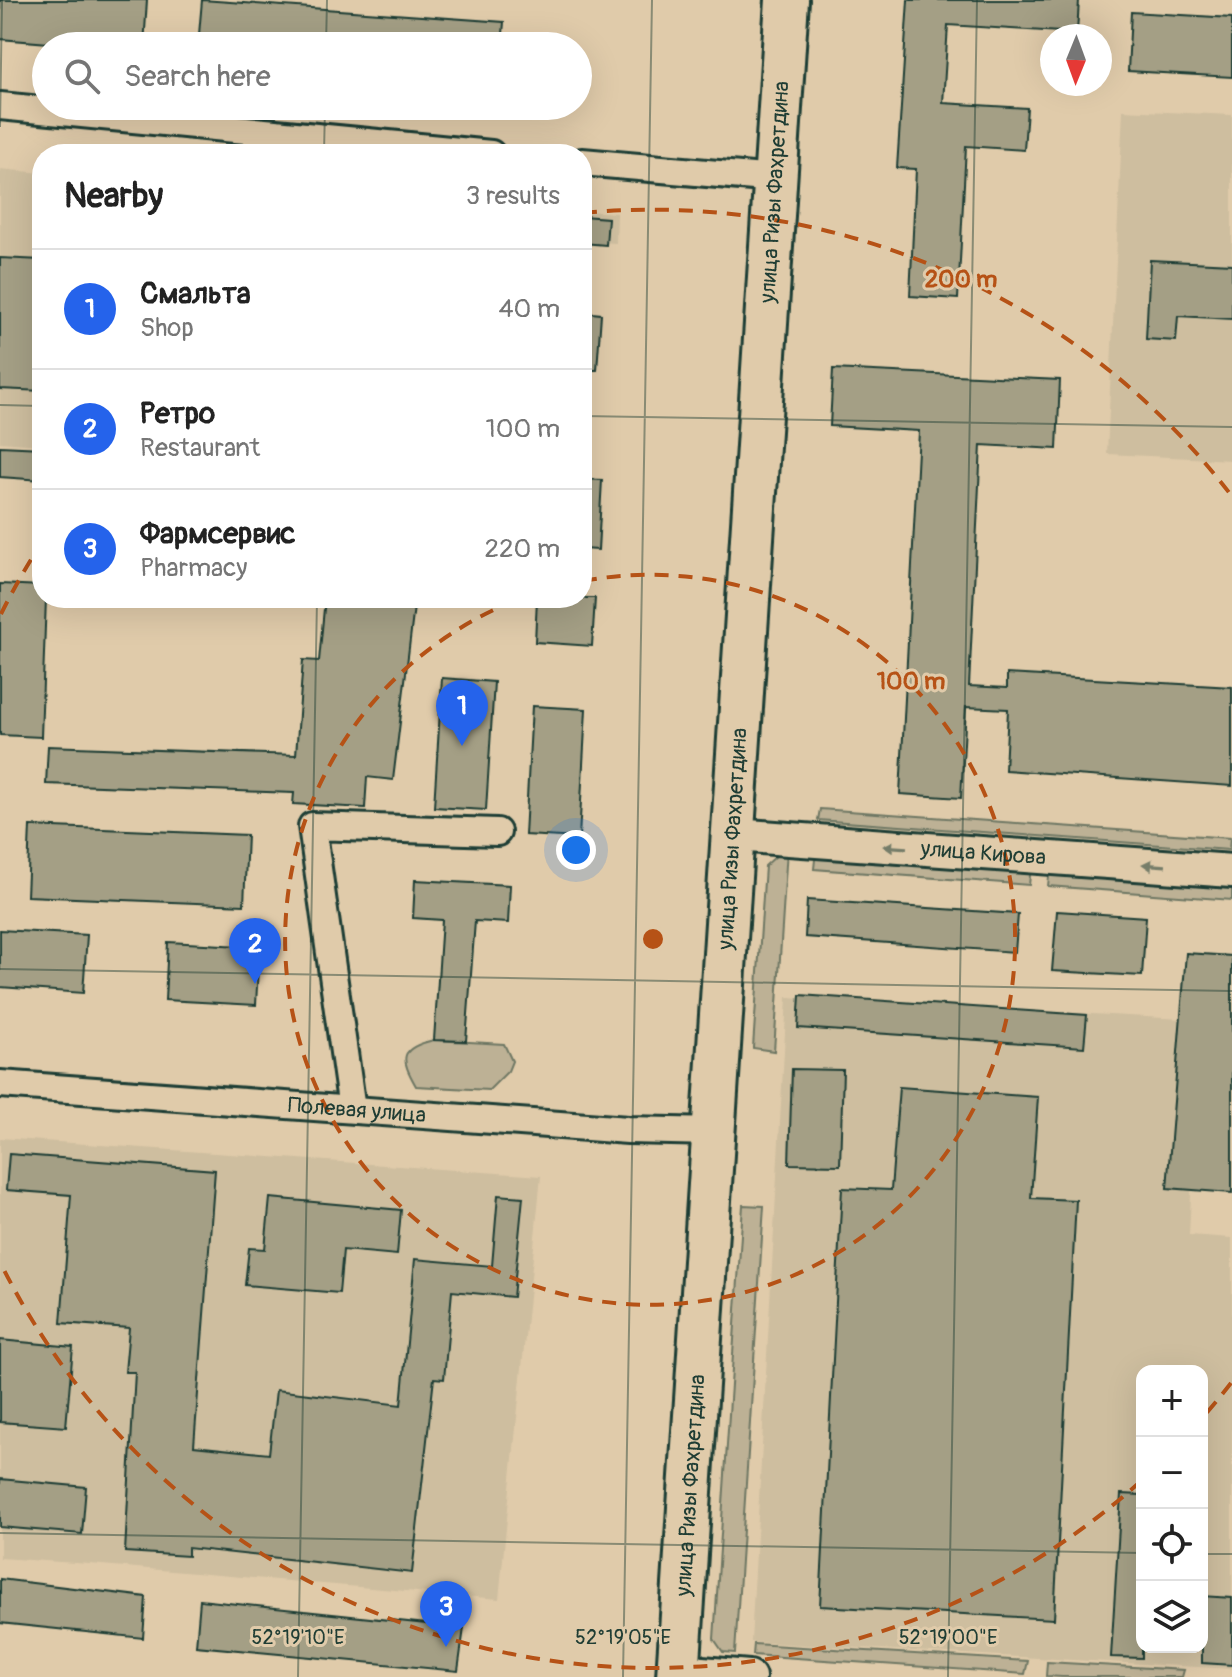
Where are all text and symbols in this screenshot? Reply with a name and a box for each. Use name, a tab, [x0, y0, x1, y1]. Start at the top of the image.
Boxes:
north arrow	[1040, 24, 1112, 96]
search box	[32, 32, 592, 120]
icon: search	[60, 54, 104, 98]
text: Search here	[124, 58, 271, 95]
street label: улица Ризы Фахретдина	[753, 80, 796, 305]
text: Nearby	[64, 175, 163, 218]
text: 3 results	[466, 180, 560, 212]
text: 200 m	[925, 265, 997, 294]
text: Смальта	[140, 275, 251, 312]
text: 1	[85, 293, 95, 325]
text: 40 m	[498, 293, 560, 325]
text: Shop	[140, 312, 194, 344]
text: Ретро	[140, 395, 215, 432]
text: 2	[83, 413, 97, 445]
text: 100 m	[486, 413, 560, 445]
text: Restaurant	[140, 432, 260, 464]
text: Фармсервис	[140, 515, 296, 552]
text: 3	[83, 533, 97, 565]
text: 220 m	[484, 533, 560, 565]
text: Pharmacy	[140, 552, 247, 584]
text: 100 m	[877, 667, 945, 696]
pin: 1	[436, 680, 488, 746]
street label: улица Ризы Фахретдина	[711, 727, 754, 952]
your location	[556, 830, 596, 870]
street label: улица Кирова	[919, 834, 1047, 872]
one-way arrow	[882, 840, 907, 853]
one-way arrow	[1141, 858, 1166, 871]
pin: 2	[229, 918, 281, 984]
centre of rings	[639, 925, 667, 953]
street label: Полевая улица	[287, 1091, 427, 1129]
map controls	[1136, 1365, 1208, 1653]
button: +	[1136, 1365, 1208, 1437]
street label: улица Ризы Фахретдина	[669, 1374, 712, 1598]
button: −	[1136, 1437, 1208, 1509]
button: locate	[1136, 1509, 1208, 1581]
pin: 3	[420, 1581, 472, 1647]
button: layers	[1136, 1581, 1208, 1653]
text: 52°19'10"E	[252, 1625, 344, 1650]
text: 52°19'05"E	[575, 1625, 671, 1650]
text: 52°19'00"E	[899, 1625, 997, 1650]

